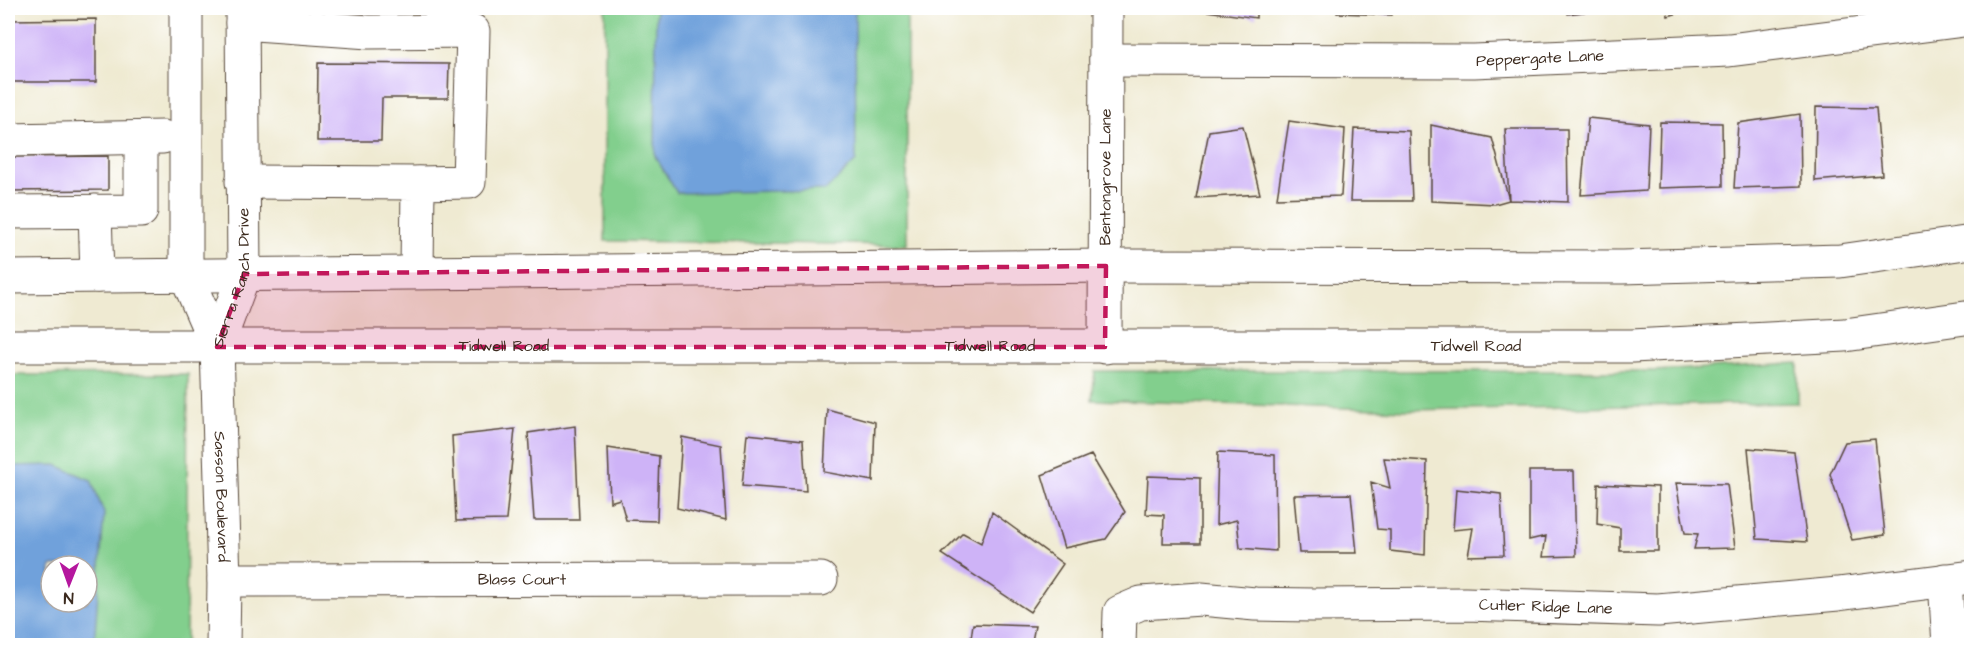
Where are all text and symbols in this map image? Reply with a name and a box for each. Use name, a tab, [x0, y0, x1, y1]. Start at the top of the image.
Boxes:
street label: Peppergate Lane	[1476, 44, 1605, 72]
street label: Bentongrove Lane	[1094, 108, 1117, 245]
street label: Sierra Ranch Drive	[207, 207, 255, 351]
street label: Tidwell Road	[459, 335, 549, 357]
street label: Tidwell Road	[945, 335, 1035, 357]
street label: Tidwell Road	[1431, 335, 1521, 357]
street label: Sasson Boulevard	[209, 431, 234, 562]
north arrow	[39, 554, 99, 614]
street label: Blass Court	[478, 568, 567, 591]
text: N	[64, 587, 74, 609]
street label: Cutler Ridge Lane	[1479, 593, 1613, 620]

